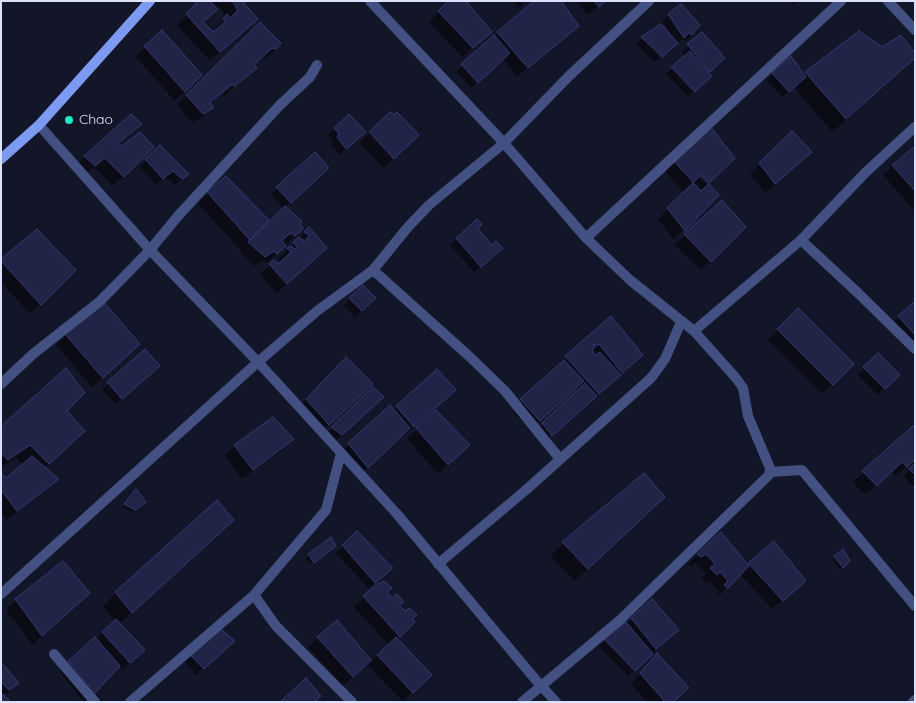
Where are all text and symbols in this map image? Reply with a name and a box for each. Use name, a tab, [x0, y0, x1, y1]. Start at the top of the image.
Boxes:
place label: Chao	[79, 112, 113, 128]
marker: Chao	[63, 114, 75, 126]

